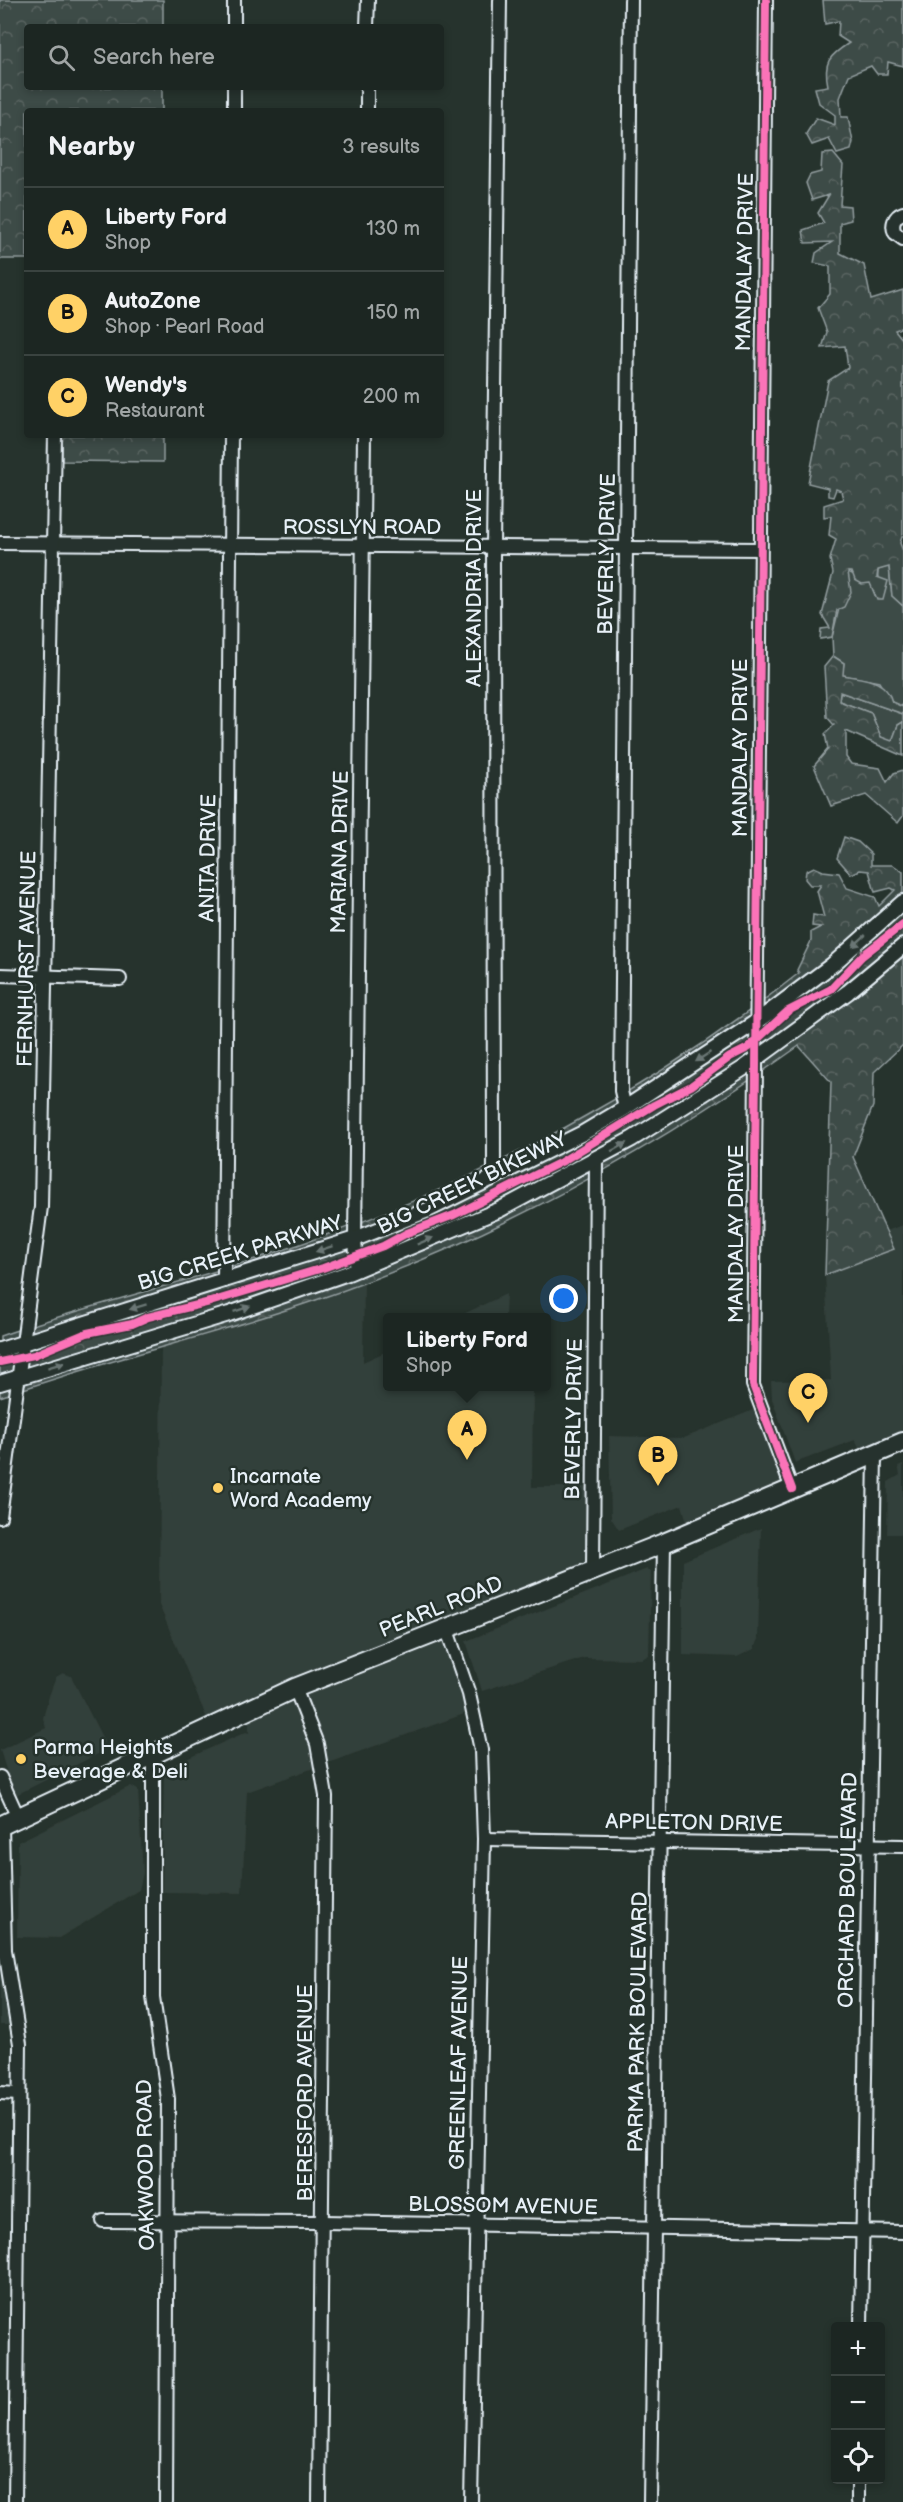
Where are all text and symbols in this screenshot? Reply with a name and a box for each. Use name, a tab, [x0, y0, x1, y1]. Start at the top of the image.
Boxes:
search box	[24, 24, 444, 90]
icon: search	[45, 41, 78, 74]
text: Search here	[93, 44, 215, 71]
text: Nearby	[48, 132, 135, 163]
text: 3 results	[342, 135, 420, 159]
street label: MANDALAY DRIVE	[731, 172, 759, 352]
text: Liberty Ford	[105, 204, 227, 231]
text: A	[61, 217, 74, 241]
text: 130 m	[366, 217, 420, 241]
text: Shop	[105, 231, 151, 255]
text: AutoZone	[105, 288, 201, 315]
text: B	[60, 301, 75, 325]
text: 150 m	[367, 301, 420, 325]
text: Shop · Pearl Road	[105, 315, 265, 339]
text: Wendy's	[105, 372, 187, 399]
text: C	[60, 385, 75, 409]
text: 200 m	[363, 385, 420, 409]
text: Restaurant	[105, 399, 205, 423]
street label: BEVERLY DRIVE	[593, 473, 621, 635]
street label: ALEXANDRIA DRIVE	[462, 489, 487, 687]
street label: ROSSLYN ROAD	[283, 515, 441, 540]
street label: MANDALAY DRIVE	[728, 659, 753, 837]
street label: MARIANA DRIVE	[326, 770, 354, 934]
street label: ANITA DRIVE	[194, 794, 222, 922]
street label: FERNHURST AVENUE	[13, 851, 41, 1067]
one-way arrow	[852, 934, 867, 947]
one-way arrow	[695, 1051, 711, 1062]
street label: BIG CREEK BIKEWAY	[373, 1126, 572, 1240]
one-way arrow	[611, 1142, 628, 1152]
street label: MANDALAY DRIVE	[724, 1145, 749, 1323]
street label: BIG CREEK PARKWAY	[135, 1210, 346, 1296]
one-way arrow	[416, 1236, 434, 1245]
one-way arrow	[315, 1245, 333, 1254]
your location	[549, 1284, 578, 1313]
one-way arrow	[129, 1303, 147, 1312]
one-way arrow	[234, 1304, 252, 1314]
popup	[383, 1313, 551, 1391]
text: Liberty Ford	[406, 1327, 528, 1354]
street label: BEVERLY DRIVE	[560, 1338, 588, 1500]
text: Shop	[406, 1354, 452, 1378]
one-way arrow	[47, 1360, 65, 1369]
pin: C	[788, 1374, 828, 1423]
pin: A	[448, 1410, 486, 1460]
pin: B	[638, 1436, 678, 1486]
place label: Incarnate Word Academy	[230, 1464, 372, 1513]
marker: Incarnate Word Academy	[211, 1481, 225, 1495]
street label: PEARL ROAD	[376, 1571, 506, 1643]
place label: Parma Heights Beverage & Deli	[33, 1735, 188, 1784]
marker: Parma Heights Beverage & Deli	[14, 1752, 28, 1766]
street label: ORCHARD BOULEVARD	[833, 1772, 863, 2008]
street label: APPLETON DRIVE	[605, 1809, 783, 1837]
street label: PARMA PARK BOULEVARD	[623, 1891, 653, 2153]
street label: GREENLEAF AVENUE	[445, 1956, 473, 2170]
street label: BERESFORD AVENUE	[293, 1985, 318, 2202]
street label: OAKWOOD ROAD	[132, 2079, 160, 2251]
street label: BLOSSOM AVENUE	[408, 2192, 598, 2220]
map controls	[831, 2322, 885, 2484]
button: +	[831, 2322, 885, 2376]
button: −	[831, 2376, 885, 2430]
button: locate	[831, 2430, 885, 2484]

